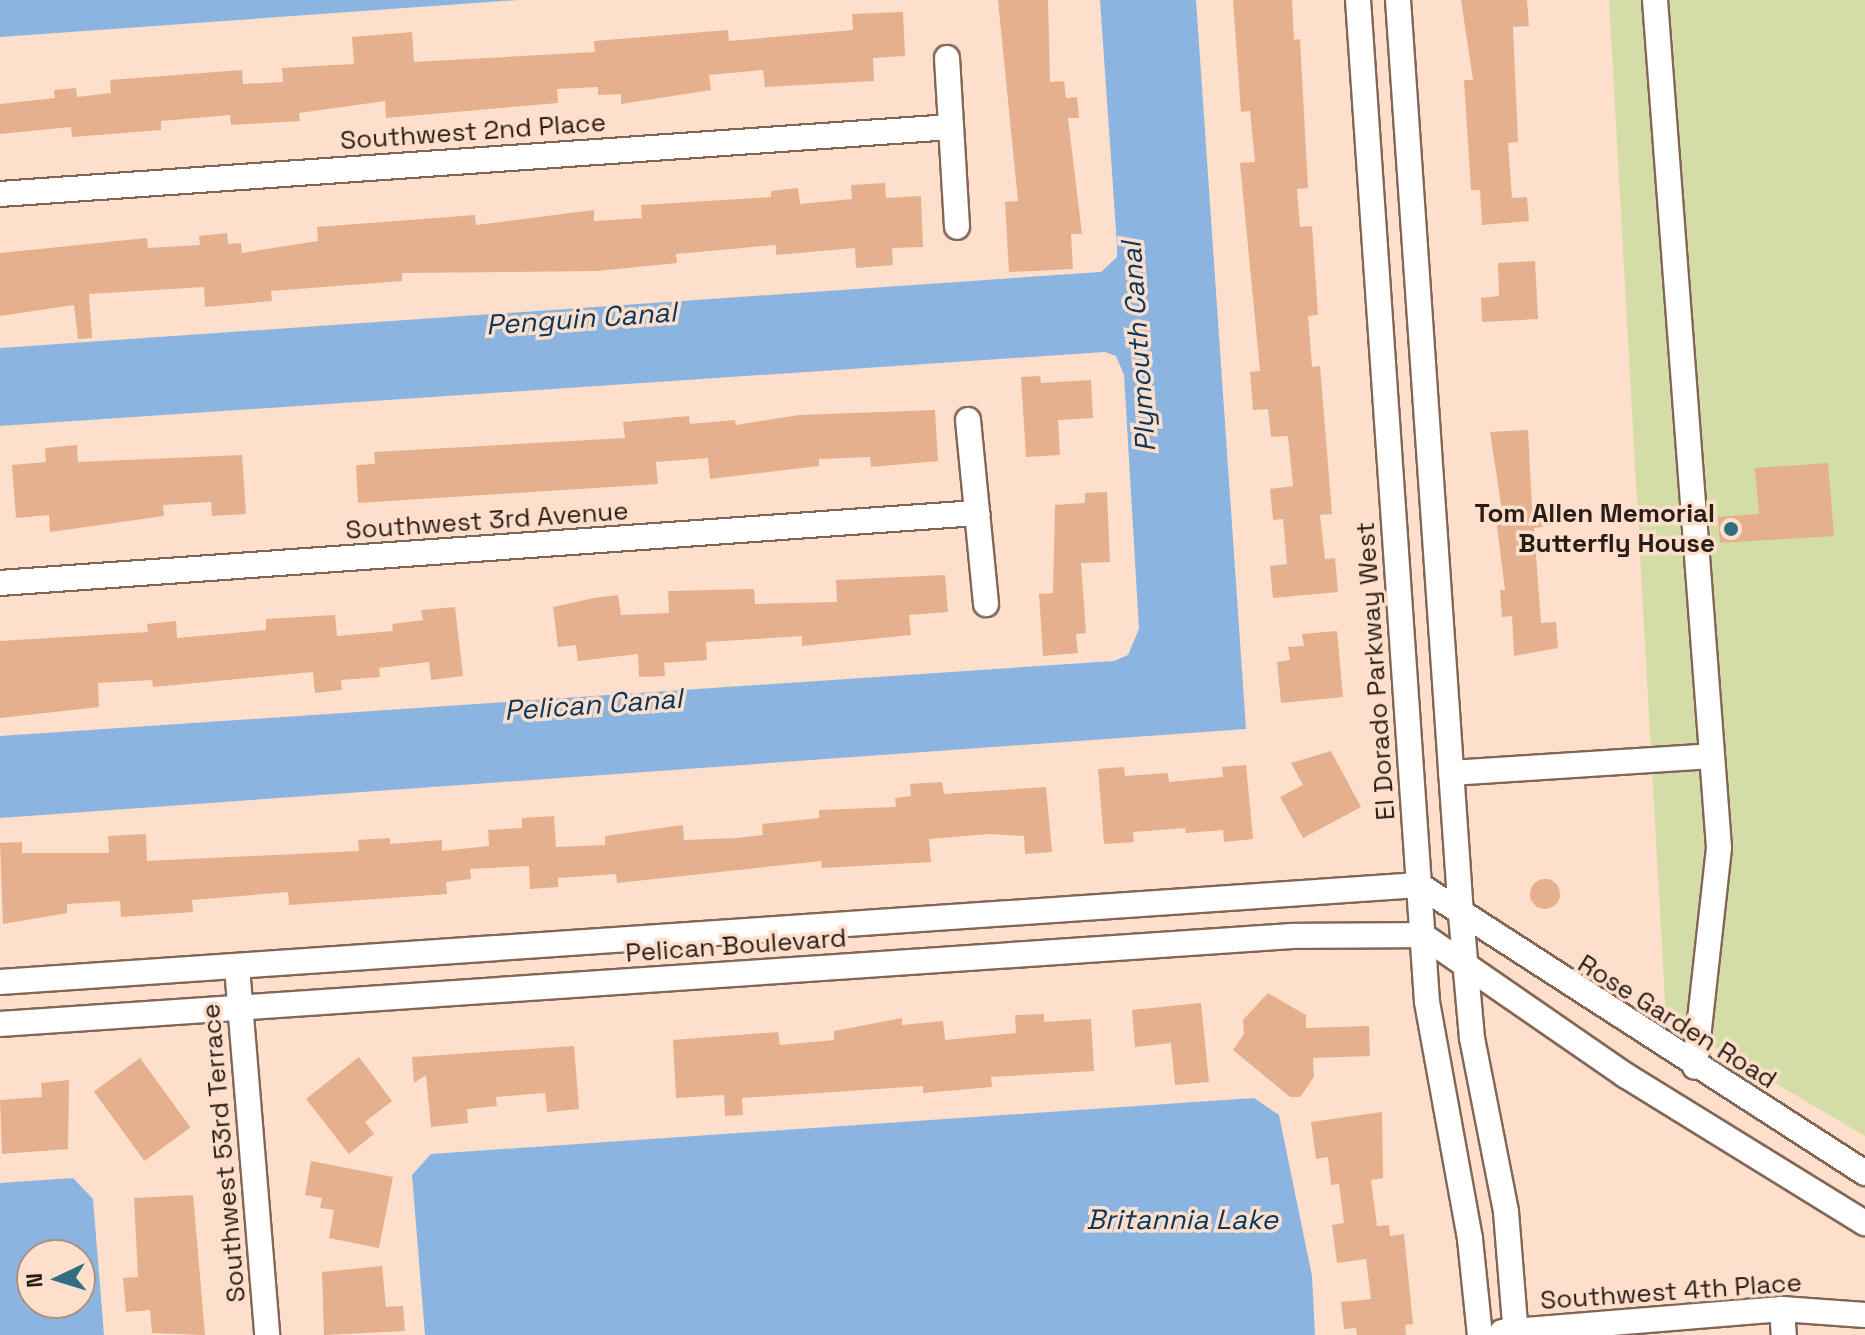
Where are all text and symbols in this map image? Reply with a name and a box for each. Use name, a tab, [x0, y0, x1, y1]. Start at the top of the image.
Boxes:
street label: Southwest 2nd Place	[339, 107, 607, 157]
water label: Plymouth Canal	[1114, 241, 1162, 453]
water label: Penguin Canal	[485, 295, 677, 341]
street label: Southwest 3rd Avenue	[344, 496, 630, 546]
place label: Tom Allen Memorial Butterfly House	[1474, 498, 1715, 560]
marker: Tom Allen Memorial Butterfly House	[1722, 520, 1740, 538]
street label: El Dorado Parkway West	[1350, 521, 1402, 821]
water label: Pelican Canal	[503, 681, 683, 727]
street label: Pelican Boulevard	[624, 923, 848, 969]
street label: Rose Garden Road	[1572, 948, 1782, 1096]
street label: Southwest 53rd Terrace	[195, 1002, 253, 1304]
water label: Britannia Lake	[1086, 1202, 1278, 1236]
north arrow	[16, 1239, 96, 1319]
street label: Southwest 4th Place	[1539, 1267, 1803, 1317]
text: N	[20, 1272, 49, 1289]

